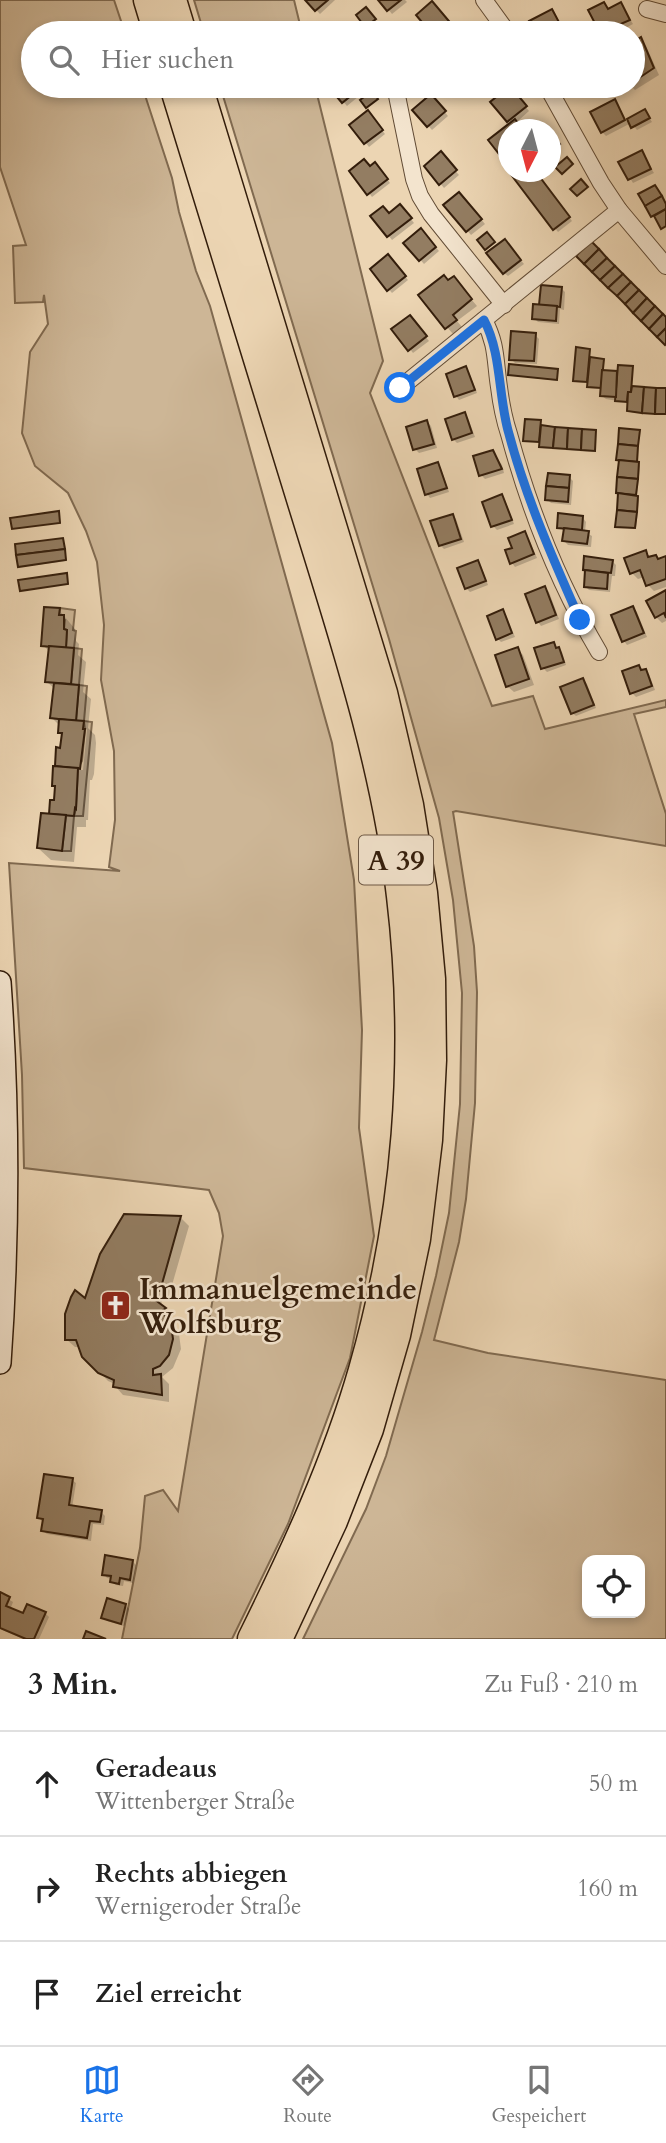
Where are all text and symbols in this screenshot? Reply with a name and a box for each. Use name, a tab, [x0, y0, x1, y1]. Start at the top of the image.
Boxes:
search box	[21, 21, 645, 98]
icon: search	[45, 41, 83, 79]
text: Hier suchen	[101, 42, 234, 77]
north arrow	[498, 119, 561, 182]
route start	[384, 372, 415, 403]
route end	[564, 604, 595, 635]
road number: A 39	[359, 836, 433, 884]
place label: Immanuelgemeinde Wolfsburg	[138, 1269, 417, 1344]
church icon: Immanuelgemeinde Wolfsburg	[99, 1289, 133, 1323]
map controls	[582, 1555, 645, 1618]
button: locate	[582, 1555, 645, 1618]
text: 3 Min.	[28, 1664, 118, 1705]
text: Zu Fuß · 210 m	[484, 1669, 638, 1700]
text: Geradeaus	[95, 1751, 217, 1786]
icon: ahead	[28, 1765, 66, 1803]
text: 50 m	[589, 1768, 638, 1799]
text: Wittenberger Straße	[95, 1786, 295, 1817]
text: Rechts abbiegen	[95, 1856, 287, 1891]
icon: right	[28, 1870, 66, 1908]
text: 160 m	[577, 1873, 638, 1904]
text: Wernigeroder Straße	[95, 1891, 301, 1922]
icon: arrive	[28, 1975, 66, 2013]
text: Ziel erreicht	[95, 1976, 241, 2011]
tab: Karte	[80, 2061, 124, 2129]
tab: Route	[283, 2061, 332, 2129]
tab: Gespeichert	[491, 2061, 586, 2129]

